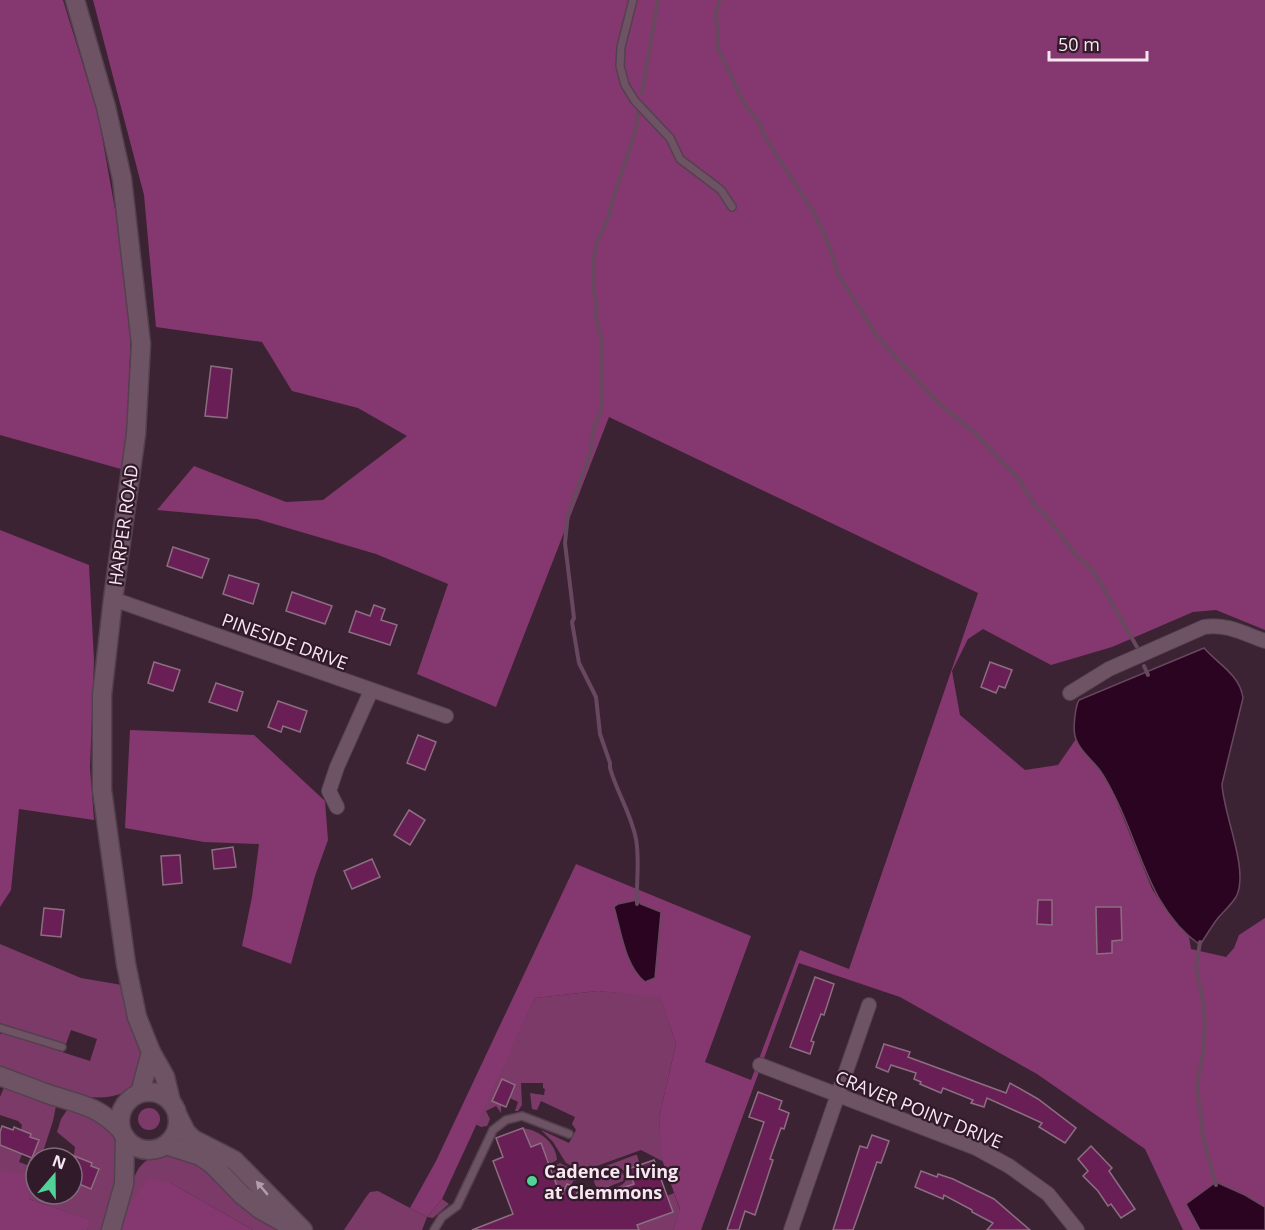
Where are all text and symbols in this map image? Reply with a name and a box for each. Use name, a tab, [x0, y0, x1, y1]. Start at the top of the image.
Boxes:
scale bar	[1049, 24, 1146, 62]
text: 50 m	[1058, 32, 1100, 56]
street label: HARPER ROAD	[103, 463, 143, 587]
street label: PINESIDE DRIVE	[219, 607, 351, 675]
street label: CRAVER POINT DRIVE	[832, 1064, 1006, 1154]
north arrow	[24, 1146, 84, 1206]
text: N	[49, 1149, 69, 1174]
place label: Cadence Living at Clemmons	[544, 1159, 678, 1204]
marker: Cadence Living at Clemmons	[525, 1174, 539, 1188]
one-way arrow	[256, 1181, 269, 1196]

